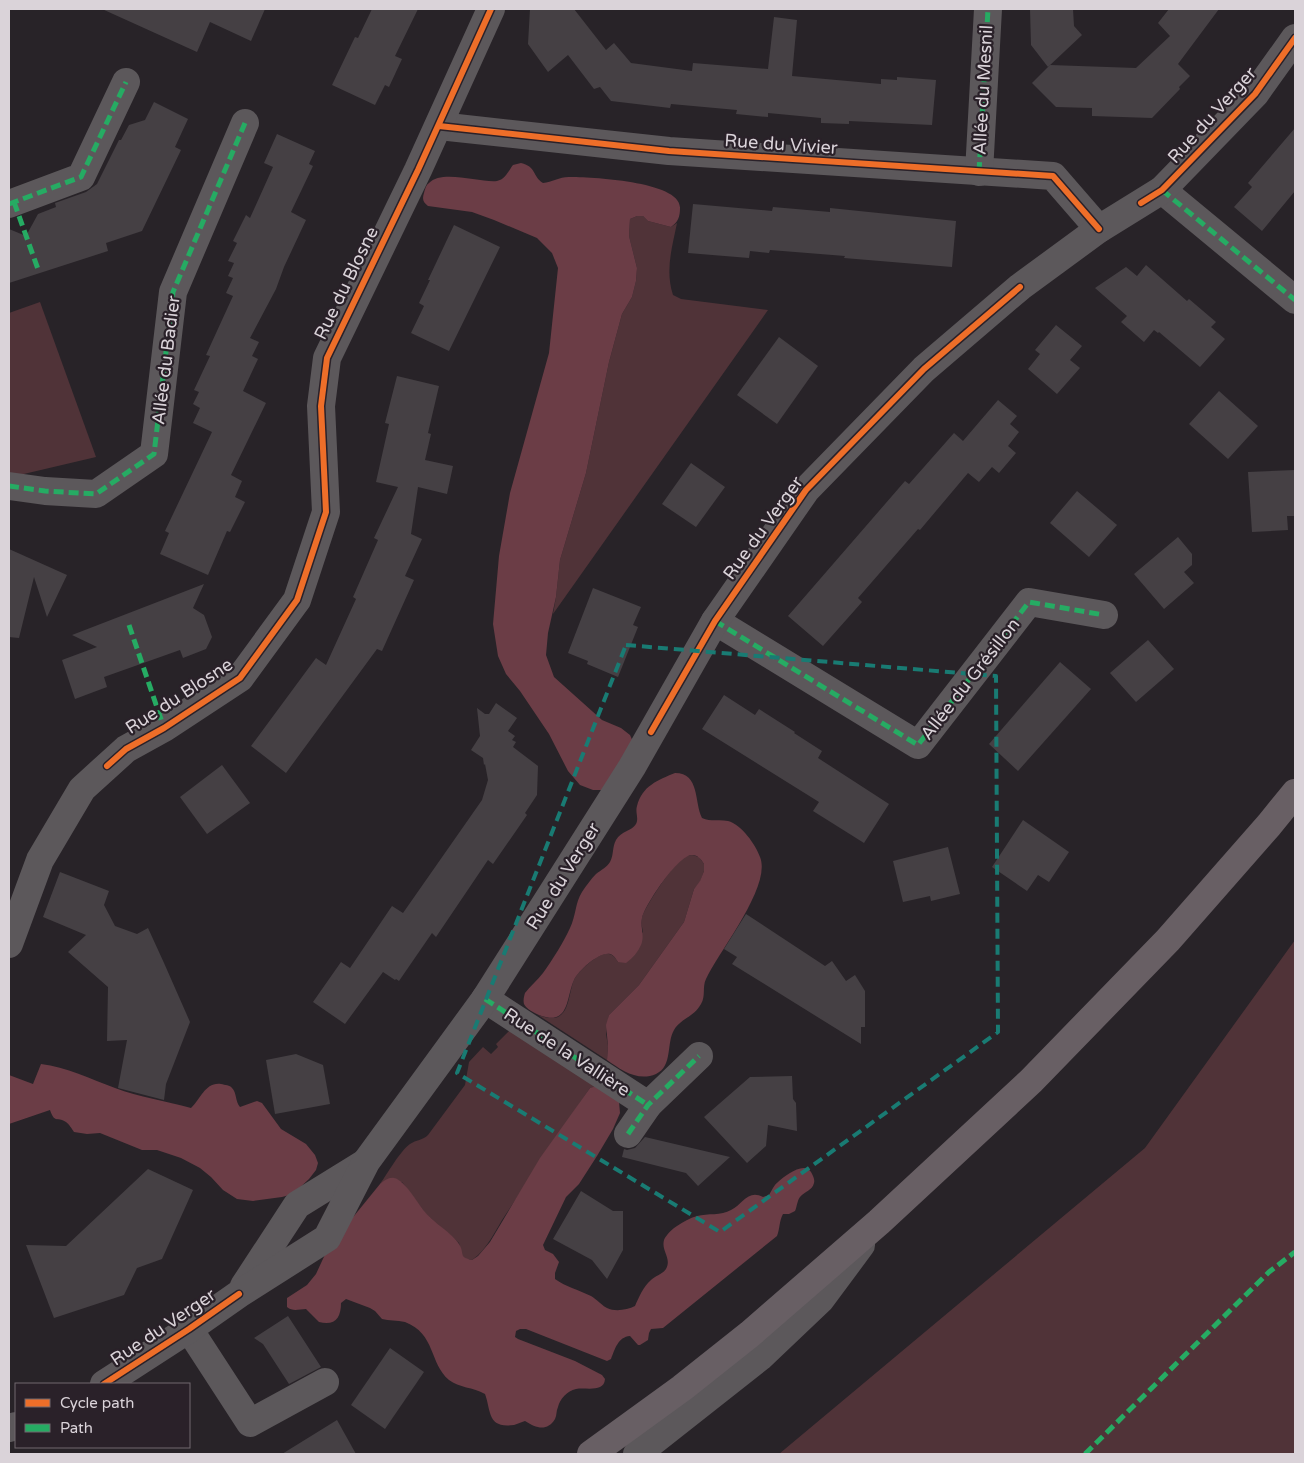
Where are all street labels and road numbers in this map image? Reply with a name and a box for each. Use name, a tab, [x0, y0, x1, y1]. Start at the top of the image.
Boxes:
street label: Allée du Mesnil	[969, 24, 997, 156]
street label: Rue du Verger	[1163, 62, 1261, 168]
street label: Rue du Vivier	[724, 129, 839, 159]
street label: Rue du Blosne	[309, 223, 383, 343]
street label: Allée du Badier	[147, 294, 185, 426]
street label: Rue du Verger	[718, 472, 808, 584]
street label: Allée du Grésillon	[916, 614, 1024, 744]
street label: Rue du Blosne	[121, 653, 237, 739]
street label: Rue du Verger	[521, 818, 605, 934]
street label: Rue de la Vallière	[500, 1003, 634, 1101]
street label: Rue du Verger	[106, 1284, 220, 1370]

